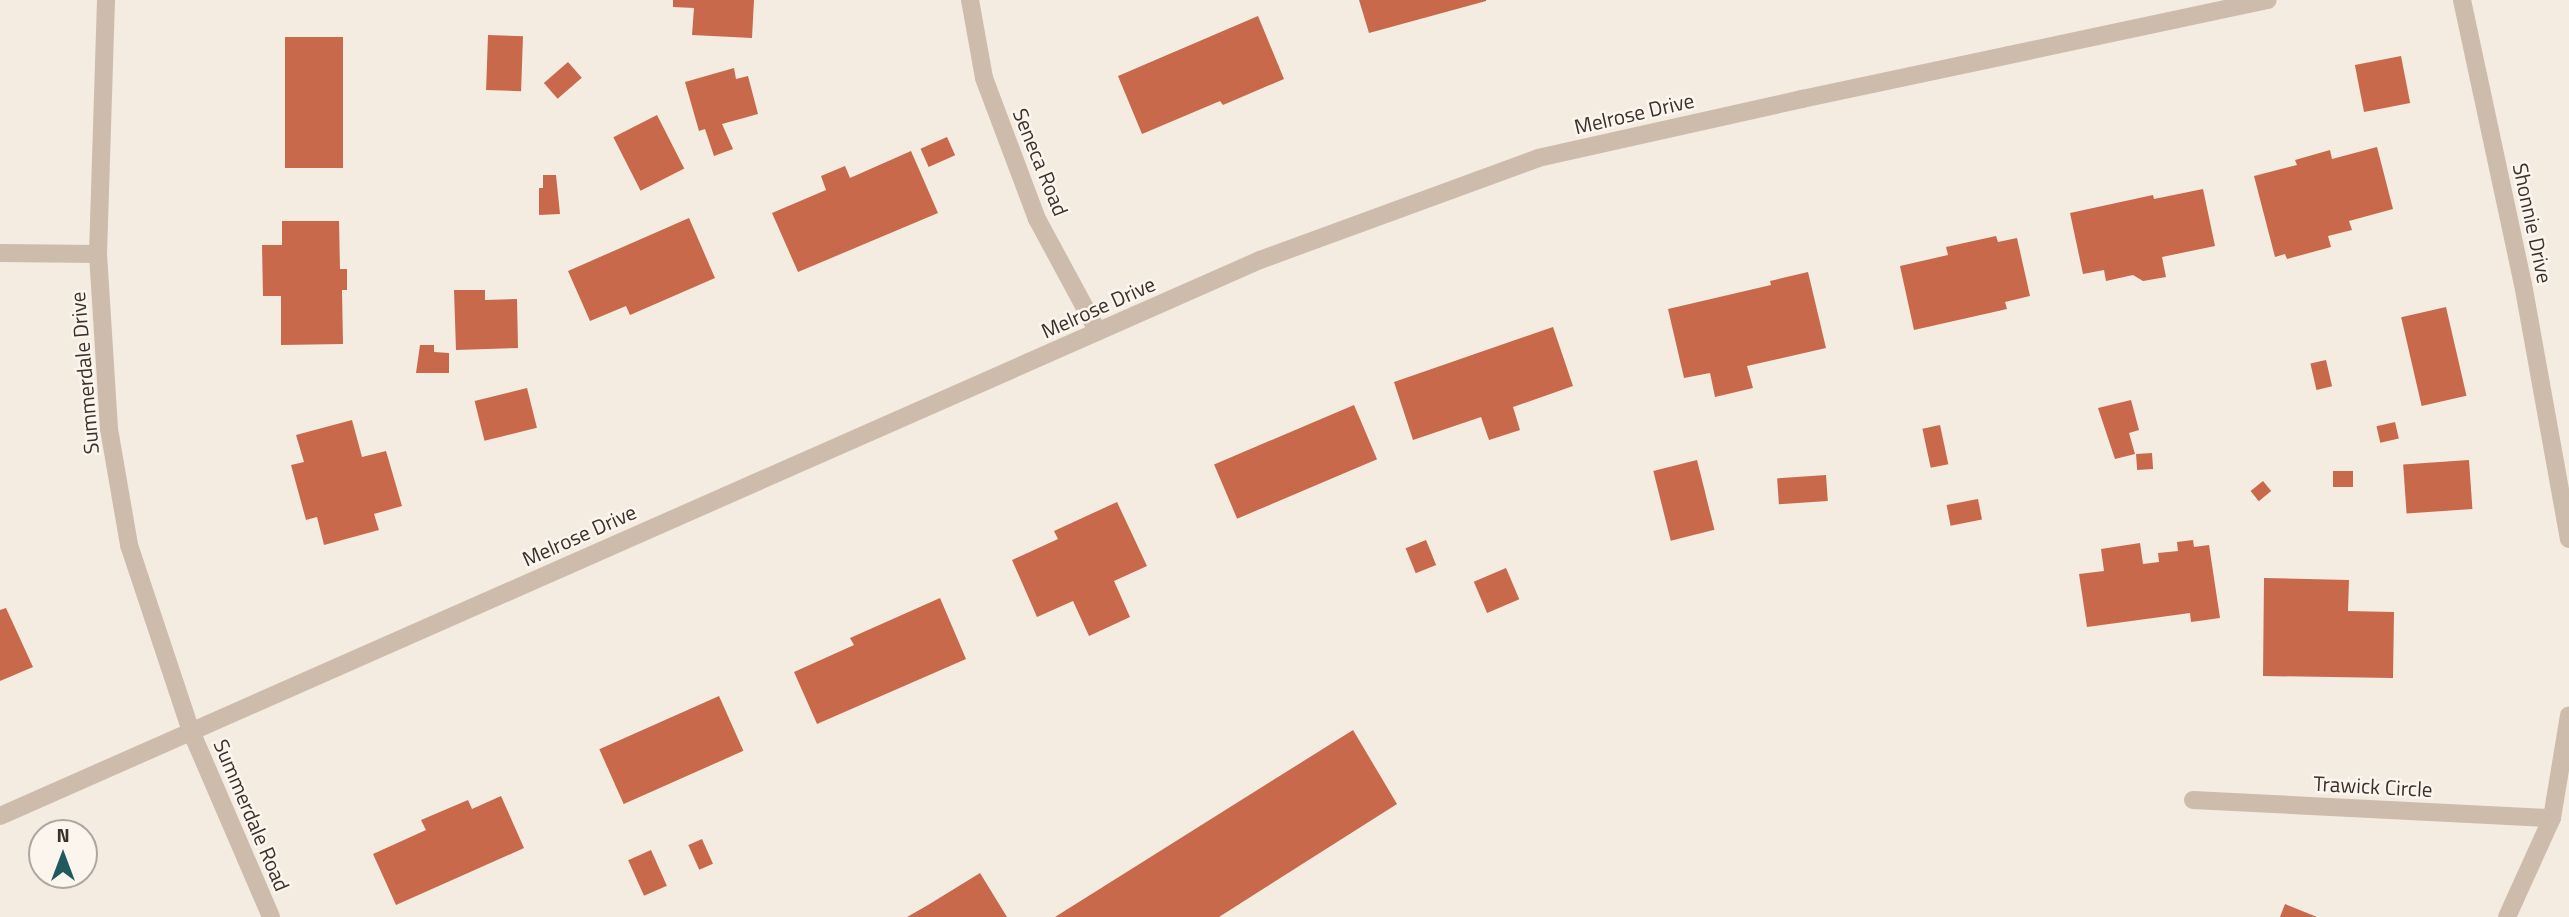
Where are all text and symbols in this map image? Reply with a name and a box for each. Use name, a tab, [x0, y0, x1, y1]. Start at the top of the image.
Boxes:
street label: Melrose Drive	[1572, 87, 1696, 139]
street label: Seneca Road	[1008, 105, 1074, 219]
street label: Shonnie Drive	[2508, 161, 2558, 285]
street label: Melrose Drive	[1037, 271, 1159, 343]
street label: Summerdale Drive	[64, 291, 104, 455]
street label: Melrose Drive	[518, 499, 640, 571]
street label: Summerdale Road	[209, 735, 295, 895]
street label: Trawick Circle	[2313, 770, 2433, 802]
north arrow	[28, 819, 98, 889]
text: N	[56, 820, 70, 849]

